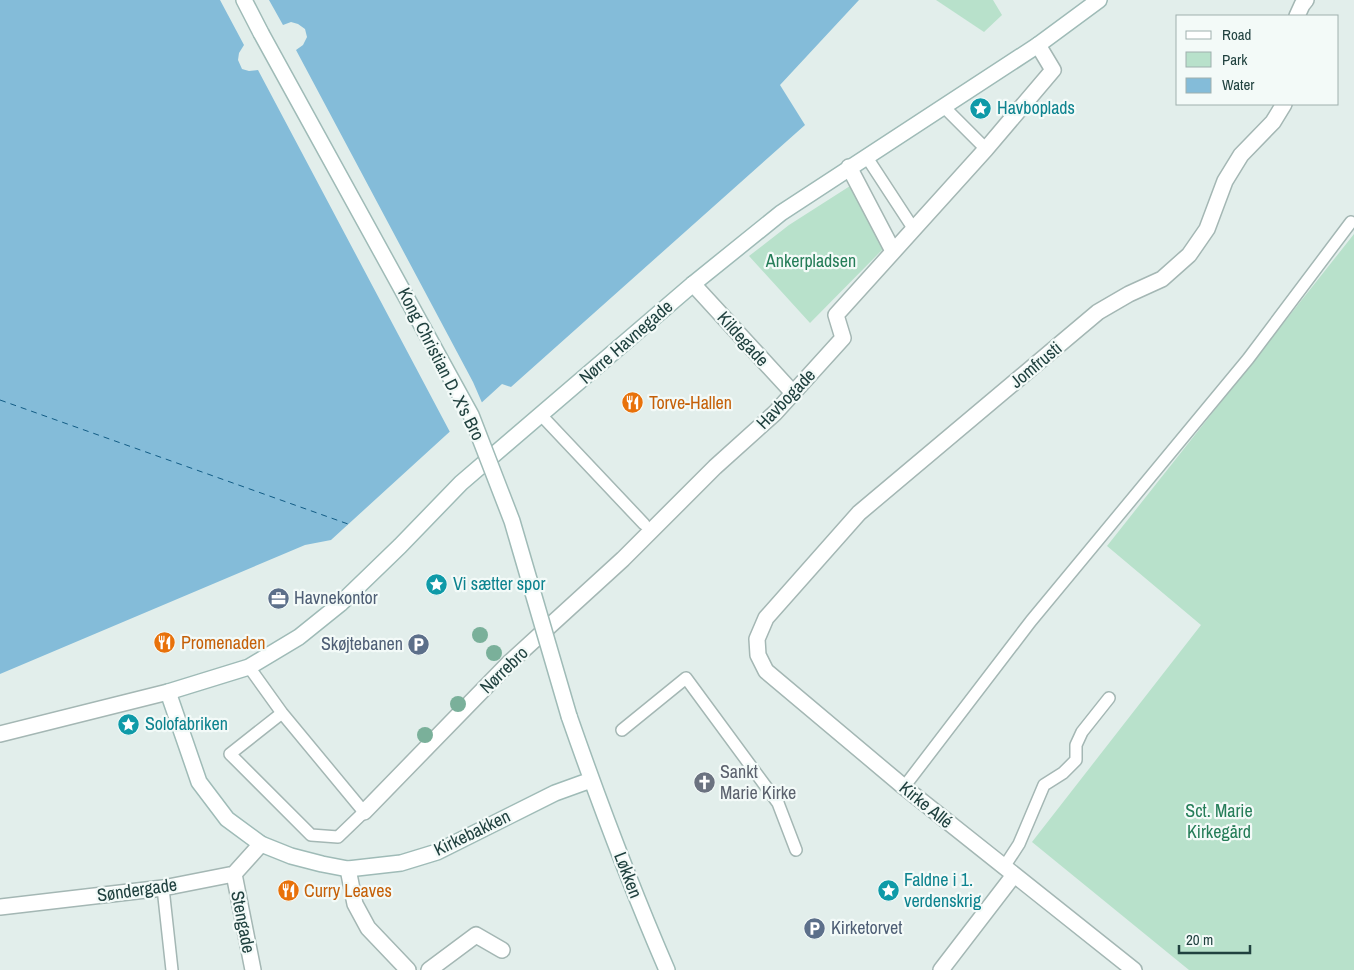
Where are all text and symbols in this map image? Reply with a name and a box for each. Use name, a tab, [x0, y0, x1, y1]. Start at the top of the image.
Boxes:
legend	[1176, 15, 1339, 105]
text: Road	[1222, 24, 1251, 45]
text: Park	[1222, 49, 1248, 70]
text: Water	[1222, 74, 1254, 95]
place label: Havboplads	[997, 95, 1075, 120]
place icon: Havboplads	[969, 96, 993, 120]
park label: Ankerpladsen	[765, 248, 856, 273]
street label: Kong Christian D. X's Bro	[392, 283, 491, 445]
street label: Nørre Havnegade	[574, 294, 678, 389]
street label: Kildegade	[712, 306, 775, 372]
street label: Jomfrusti	[1004, 336, 1067, 394]
street label: Havbogade	[750, 363, 821, 434]
place label: Torve-Hallen	[649, 390, 732, 415]
restaurant icon: Torve-Hallen	[621, 391, 645, 415]
place label: Vi sætter spor	[453, 571, 546, 596]
place icon: Vi sætter spor	[425, 572, 449, 596]
place label: Havnekontor	[294, 585, 378, 610]
office icon: Havnekontor	[266, 586, 290, 610]
place label: Promenaden	[181, 630, 266, 655]
restaurant icon: Promenaden	[153, 631, 177, 655]
place label: Skøjtebanen	[321, 631, 403, 656]
parking icon: Skøjtebanen	[407, 632, 431, 656]
street label: Nørrebro	[474, 640, 533, 699]
place label: Solofabriken	[145, 711, 228, 736]
place icon: Solofabriken	[117, 712, 141, 736]
place label: Sankt Marie Kirke	[720, 759, 796, 805]
church icon: Sankt Marie Kirke	[692, 770, 716, 794]
street label: Kirke Allé	[894, 775, 958, 834]
park label: Sct. Marie Kirkegård	[1185, 798, 1253, 844]
street label: Kirkebakken	[429, 803, 514, 862]
street label: Løkken	[608, 848, 649, 902]
place label: Faldne i 1. verdenskrig	[904, 867, 982, 913]
street label: Søndergade	[95, 872, 178, 907]
place label: Curry Leaves	[304, 878, 392, 903]
place icon: Faldne i 1. verdenskrig	[876, 878, 900, 902]
restaurant icon: Curry Leaves	[276, 879, 300, 903]
street label: Stengade	[225, 888, 262, 955]
place label: Kirketorvet	[831, 915, 902, 940]
parking icon: Kirketorvet	[803, 916, 827, 940]
scale bar	[1179, 922, 1250, 954]
text: 20 m	[1186, 929, 1213, 950]

